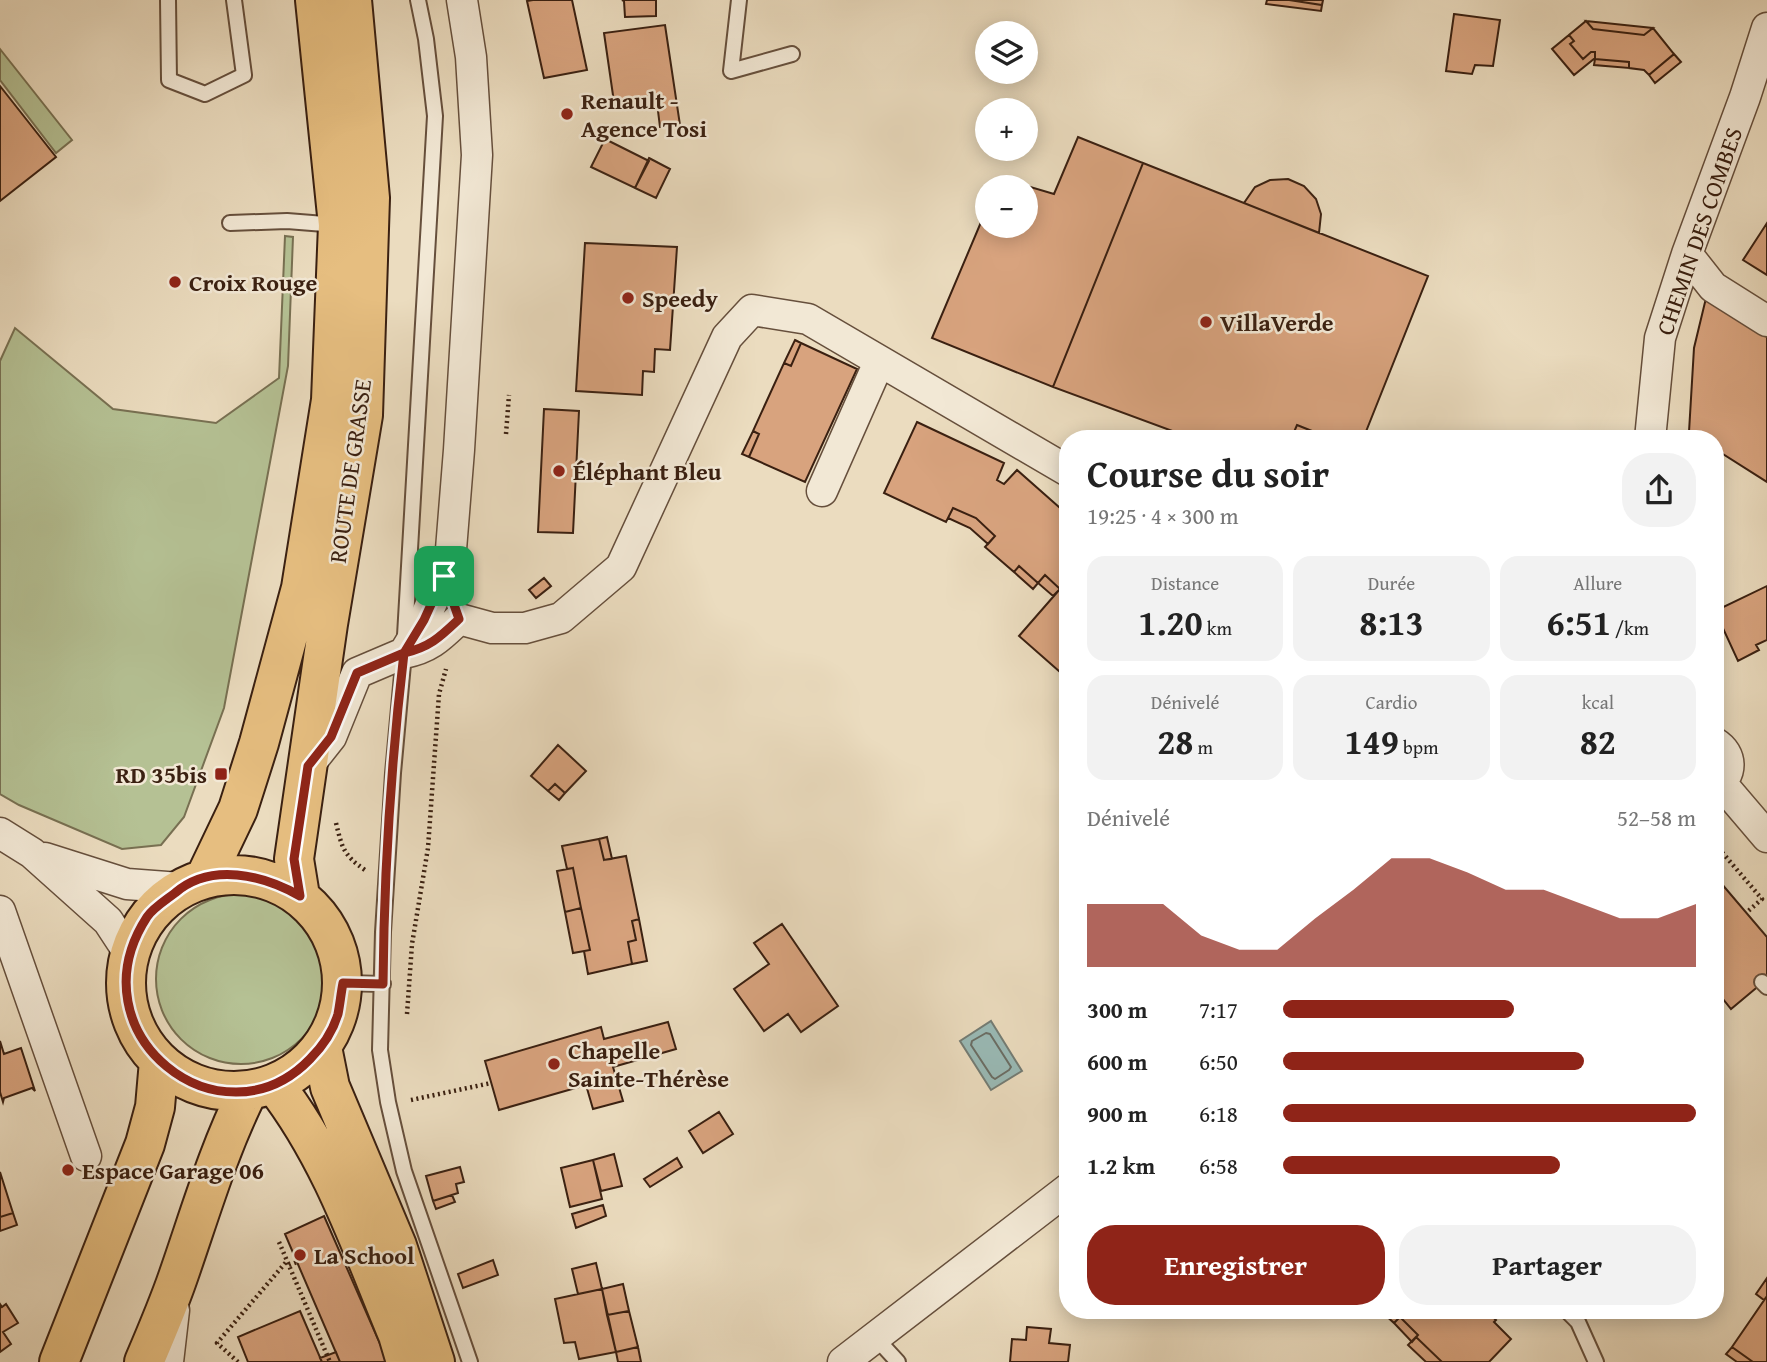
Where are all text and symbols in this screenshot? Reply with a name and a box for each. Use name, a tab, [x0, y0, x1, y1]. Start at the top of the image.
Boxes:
map controls	[975, 21, 1038, 238]
button: layers	[975, 21, 1038, 84]
place label: Renault - Agence Tosi	[581, 83, 707, 146]
button: +	[975, 98, 1038, 161]
marker: Renault - Agence Tosi	[559, 106, 575, 122]
street label: CHEMIN DES COMBES	[1647, 122, 1751, 340]
button: −	[975, 175, 1038, 238]
place label: Croix Rouge	[189, 265, 317, 300]
marker: Croix Rouge	[167, 274, 183, 290]
place label: Speedy	[642, 281, 719, 316]
marker: Speedy	[620, 290, 636, 306]
place label: VillaVerde	[1220, 305, 1334, 340]
marker: VillaVerde	[1198, 314, 1214, 330]
street label: ROUTE DE GRASSE	[320, 377, 380, 565]
text: Course du soir	[1087, 445, 1329, 501]
button: share	[1622, 453, 1696, 527]
place label: Éléphant Bleu	[573, 454, 722, 489]
marker: Éléphant Bleu	[551, 463, 567, 479]
text: 19:25 · 4 × 300 m	[1087, 499, 1239, 532]
pin	[414, 546, 474, 606]
icon: arrive	[425, 557, 463, 595]
text: Distance	[1151, 569, 1219, 597]
text: Durée	[1368, 569, 1415, 597]
text: Allure	[1573, 569, 1622, 597]
text: 1.20	[1138, 597, 1203, 648]
text: 8:13	[1359, 597, 1424, 648]
text: 6:51	[1547, 597, 1611, 648]
text: km	[1203, 614, 1232, 642]
text: /km	[1611, 614, 1649, 642]
text: Dénivelé	[1151, 688, 1219, 716]
text: Cardio	[1365, 688, 1418, 716]
text: kcal	[1582, 688, 1614, 716]
text: 28	[1157, 716, 1193, 767]
text: 149	[1344, 716, 1399, 767]
text: 82	[1580, 716, 1616, 767]
text: m	[1193, 733, 1213, 761]
text: bpm	[1399, 733, 1439, 761]
place label: RD 35bis	[115, 757, 207, 792]
marker: RD 35bis	[213, 766, 229, 782]
text: Dénivelé	[1087, 801, 1170, 834]
text: 52–58 m	[1617, 801, 1696, 834]
text: 300 m	[1087, 993, 1148, 1026]
text: 7:17	[1199, 993, 1238, 1026]
place label: Chapelle Sainte-Thérèse	[568, 1033, 729, 1096]
text: 600 m	[1087, 1045, 1148, 1078]
text: 6:50	[1199, 1045, 1238, 1078]
marker: Chapelle Sainte-Thérèse	[546, 1056, 562, 1072]
text: 900 m	[1087, 1097, 1148, 1130]
text: 6:18	[1199, 1097, 1238, 1130]
text: 1.2 km	[1087, 1149, 1155, 1182]
text: 6:58	[1199, 1149, 1238, 1182]
place label: Espace Garage 06	[82, 1153, 264, 1188]
marker: Espace Garage 06	[60, 1162, 76, 1178]
button: Enregistrer	[1087, 1225, 1385, 1305]
button: Partager	[1399, 1225, 1696, 1305]
place label: La School	[314, 1238, 415, 1273]
marker: La School	[292, 1247, 308, 1263]

